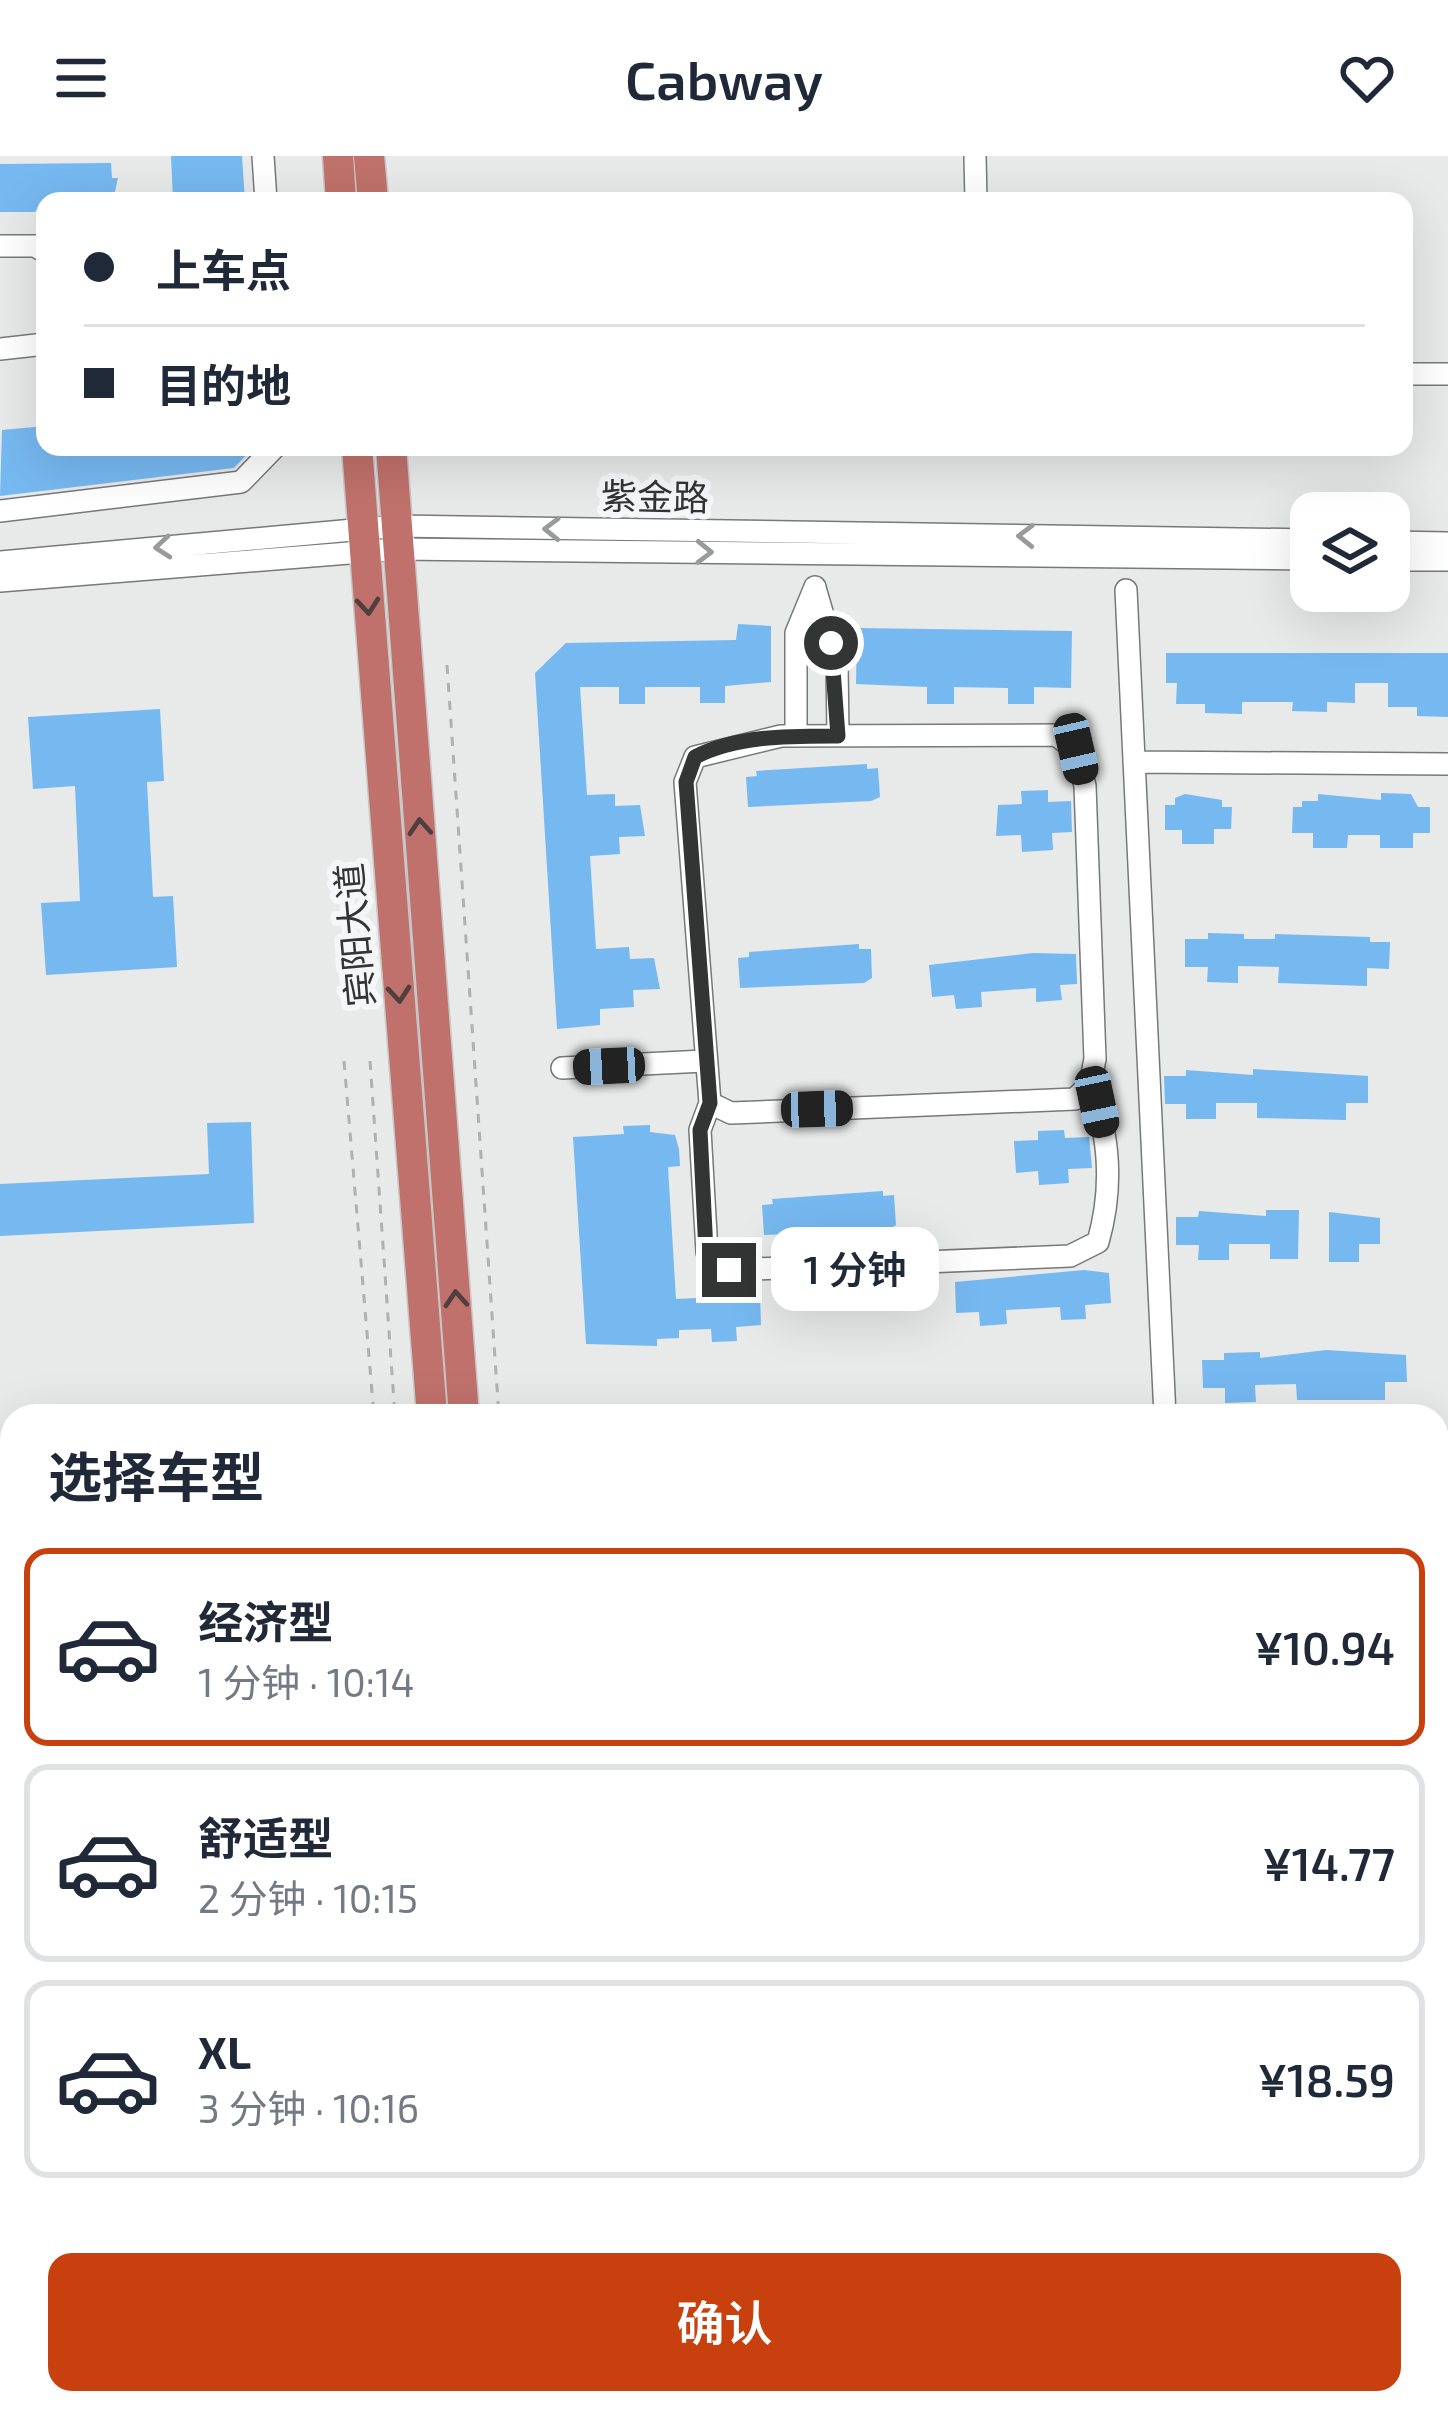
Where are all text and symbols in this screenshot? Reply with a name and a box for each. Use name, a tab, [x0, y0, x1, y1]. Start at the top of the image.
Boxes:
icon: menu	[48, 45, 114, 111]
icon: heart	[1334, 45, 1400, 111]
text: Cabway	[625, 46, 823, 111]
text: 上车点	[156, 242, 291, 296]
text: 目的地	[156, 357, 291, 411]
street label: 紫金路	[601, 473, 709, 518]
map controls	[1290, 492, 1410, 612]
button: layers	[1290, 492, 1410, 612]
one-way arrow	[542, 516, 561, 542]
one-way arrow	[1016, 523, 1034, 549]
one-way arrow	[153, 534, 172, 560]
one-way arrow	[696, 539, 714, 565]
one-way arrow	[355, 597, 381, 616]
route start	[804, 616, 858, 670]
car	[1050, 710, 1102, 788]
one-way arrow	[408, 817, 434, 836]
street label: 宾阳大道	[326, 862, 381, 1009]
one-way arrow	[386, 985, 411, 1004]
car	[572, 1046, 646, 1086]
car	[1072, 1063, 1122, 1141]
car	[780, 1090, 854, 1128]
callout: 1 分钟	[771, 1228, 939, 1312]
route end	[702, 1243, 756, 1297]
text: 1 分钟	[804, 1245, 906, 1292]
one-way arrow	[443, 1289, 469, 1308]
text: 选择车型	[48, 1443, 264, 1508]
icon: car	[54, 1593, 162, 1701]
text: 经济型	[198, 1594, 333, 1648]
text: ¥10.94	[1254, 1620, 1395, 1674]
text: 1 分钟 · 10:14	[198, 1658, 415, 1705]
icon: car	[54, 1809, 162, 1917]
text: 舒适型	[198, 1810, 333, 1864]
text: ¥14.77	[1263, 1836, 1395, 1890]
text: 2 分钟 · 10:15	[198, 1874, 418, 1921]
text: XL	[198, 2024, 251, 2078]
icon: car	[54, 2025, 162, 2133]
text: ¥18.59	[1258, 2052, 1395, 2106]
text: 3 分钟 · 10:16	[198, 2084, 419, 2131]
button: 确认	[48, 2253, 1401, 2391]

